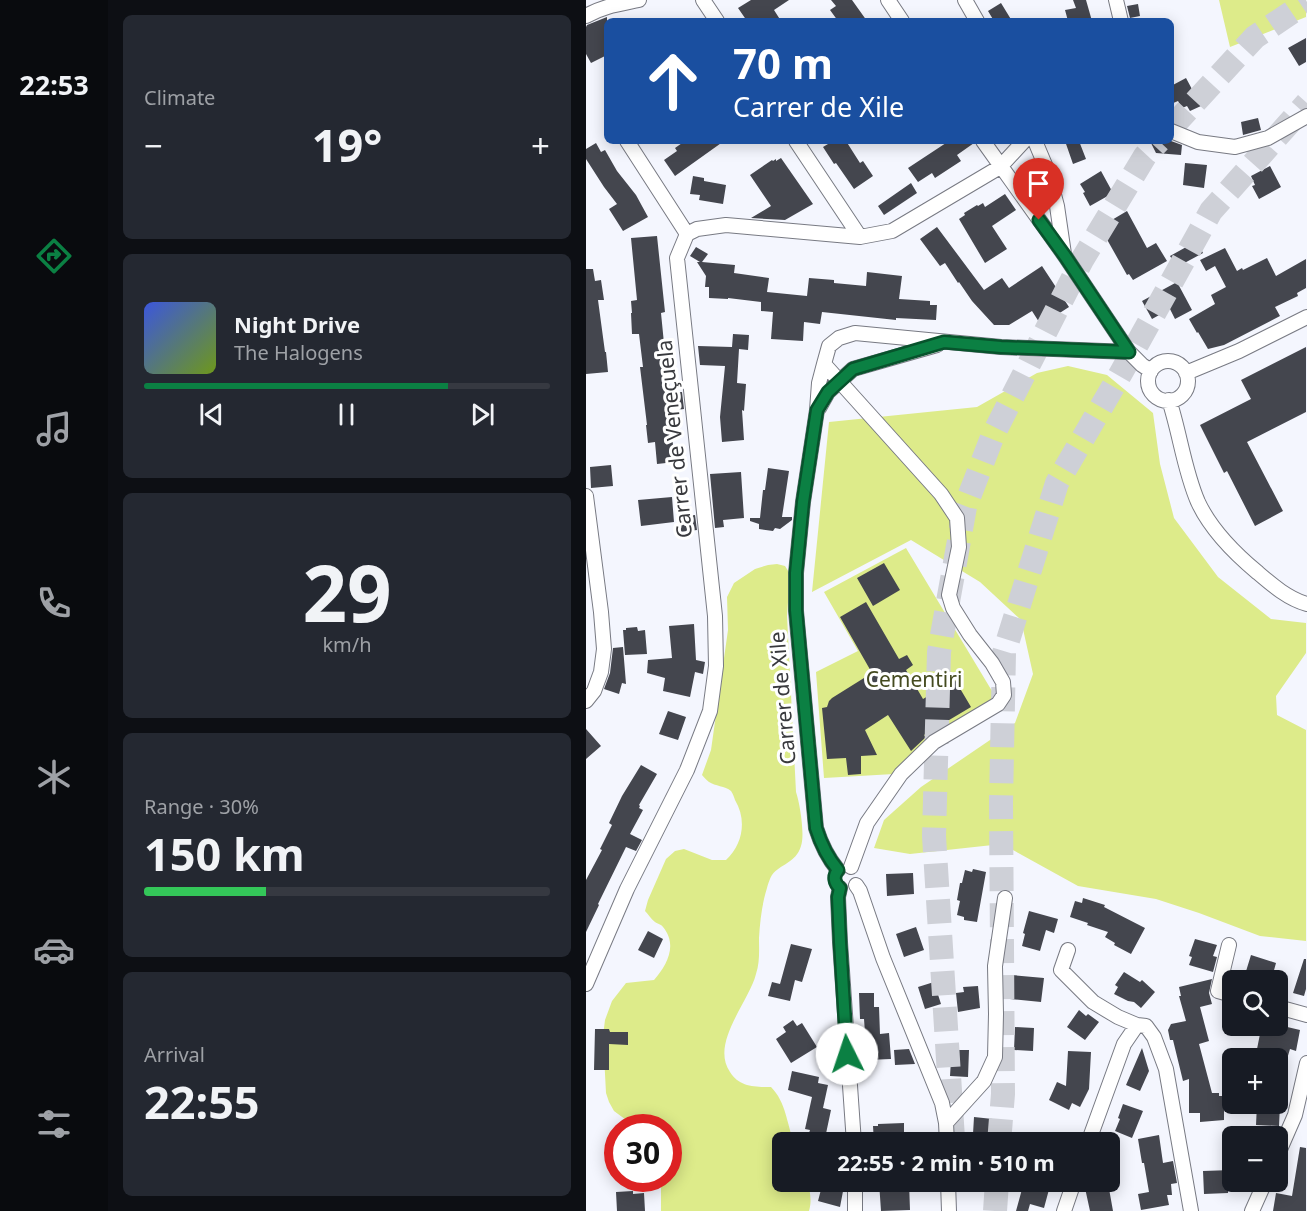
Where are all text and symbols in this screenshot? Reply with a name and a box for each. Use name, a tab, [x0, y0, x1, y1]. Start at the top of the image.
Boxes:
text: 70 m	[733, 34, 833, 91]
icon: ahead	[634, 42, 712, 120]
text: 22:53	[19, 66, 89, 103]
text: Climate	[144, 84, 215, 111]
text: Carrer de Xile	[733, 88, 904, 125]
text: 19°	[312, 114, 382, 175]
text: −	[144, 123, 163, 168]
text: +	[531, 123, 550, 168]
pin	[1013, 158, 1064, 220]
icon: arrive	[1022, 167, 1055, 200]
icon: directions	[33, 235, 75, 277]
text: Night Drive	[234, 309, 360, 339]
text: The Halogens	[234, 339, 363, 366]
street label: Carrer de Veneçuela	[650, 339, 698, 540]
icon: previous	[195, 398, 228, 431]
icon: pause	[330, 398, 363, 431]
icon: next	[466, 398, 499, 431]
icon: music	[33, 408, 75, 450]
text: 29	[302, 539, 392, 645]
icon: phone	[33, 582, 75, 624]
text: km/h	[322, 631, 372, 658]
street label: Carrer de Xile	[762, 631, 802, 766]
park label: Cementiri	[866, 665, 962, 693]
icon: climate	[33, 756, 75, 798]
text: Range · 30%	[144, 793, 259, 820]
text: 150 km	[144, 823, 305, 884]
icon: car	[33, 929, 75, 971]
map controls	[1222, 970, 1288, 1192]
button: search	[1222, 970, 1288, 1036]
position arrow	[815, 1022, 879, 1086]
text: Arrival	[144, 1041, 205, 1068]
button: +	[1222, 1048, 1288, 1114]
text: 22:55	[144, 1071, 260, 1132]
icon: filters	[33, 1103, 75, 1145]
speed limit sign: 30	[604, 1114, 682, 1192]
button: −	[1222, 1126, 1288, 1192]
text: 22:55 · 2 min · 510 m	[837, 1147, 1055, 1177]

